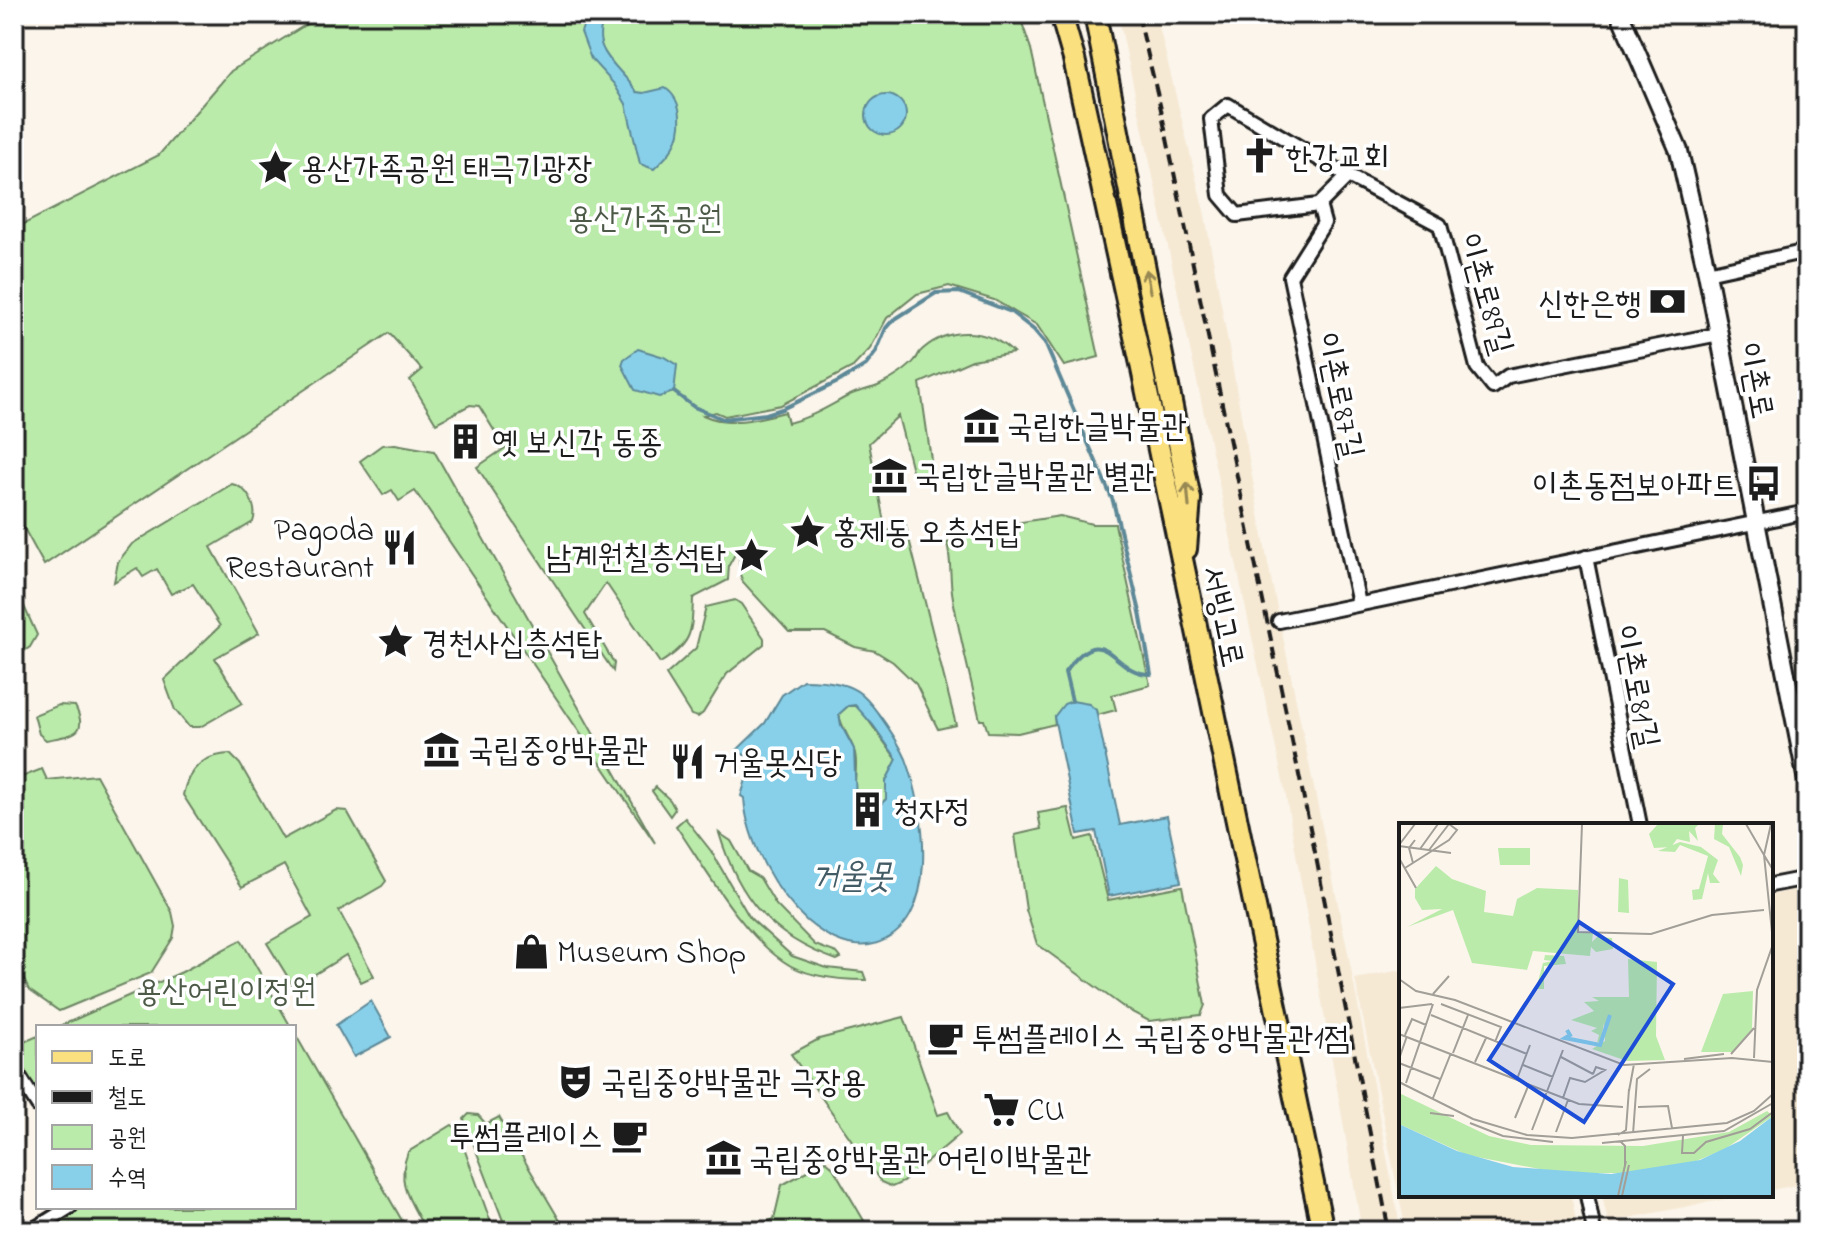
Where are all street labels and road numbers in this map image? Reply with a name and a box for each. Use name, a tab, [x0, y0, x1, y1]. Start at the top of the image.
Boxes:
street label: 이촌로89길	[1444, 228, 1523, 360]
street label: 이촌로87길	[1301, 328, 1374, 463]
street label: 이촌로	[1723, 338, 1784, 423]
street label: 서빙고로	[1187, 561, 1254, 672]
street label: 이촌로81길	[1600, 621, 1670, 753]

